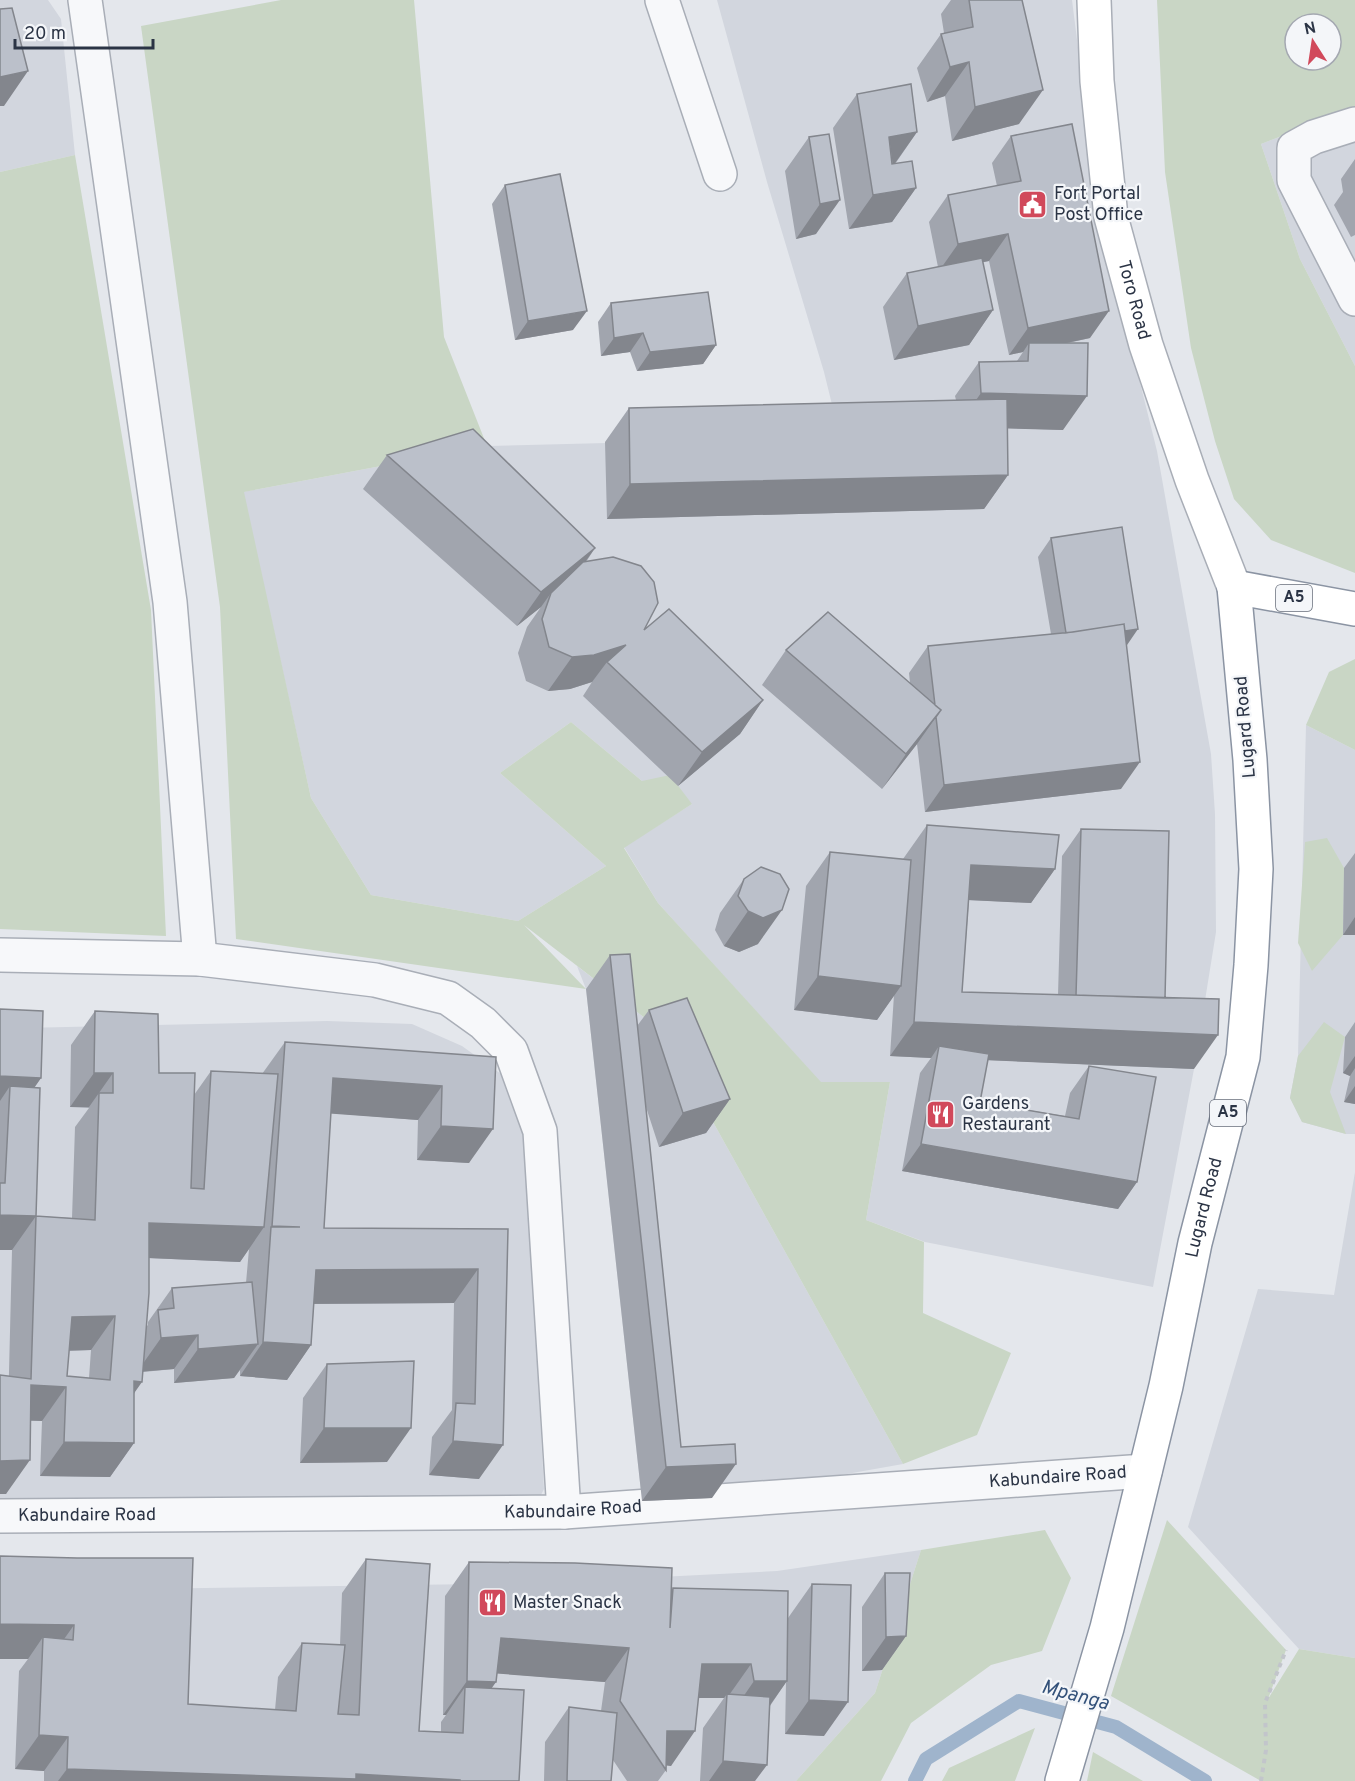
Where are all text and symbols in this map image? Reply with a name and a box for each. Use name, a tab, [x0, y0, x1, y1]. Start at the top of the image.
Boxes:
scale bar	[15, 12, 153, 50]
north arrow	[1283, 12, 1343, 72]
text: N	[1303, 18, 1318, 40]
text: 20 m	[24, 23, 66, 46]
place label: Fort Portal Post Office	[1054, 183, 1143, 227]
public building icon: Fort Portal Post Office	[1017, 188, 1049, 220]
street label: Toro Road	[1112, 258, 1156, 342]
road number: A5	[1276, 585, 1312, 611]
street label: Lugard Road	[1230, 675, 1262, 779]
place label: Gardens Restaurant	[962, 1093, 1051, 1137]
restaurant icon: Gardens Restaurant	[925, 1098, 957, 1130]
road number: A5	[1210, 1100, 1246, 1126]
street label: Lugard Road	[1181, 1155, 1228, 1260]
street label: Kabundaire Road	[988, 1461, 1128, 1493]
street label: Kabundaire Road	[504, 1495, 643, 1524]
street label: Kabundaire Road	[18, 1503, 156, 1527]
restaurant icon: Master Snack	[476, 1587, 508, 1619]
place label: Master Snack	[513, 1592, 622, 1615]
water label: Mpanga	[1038, 1675, 1112, 1718]

